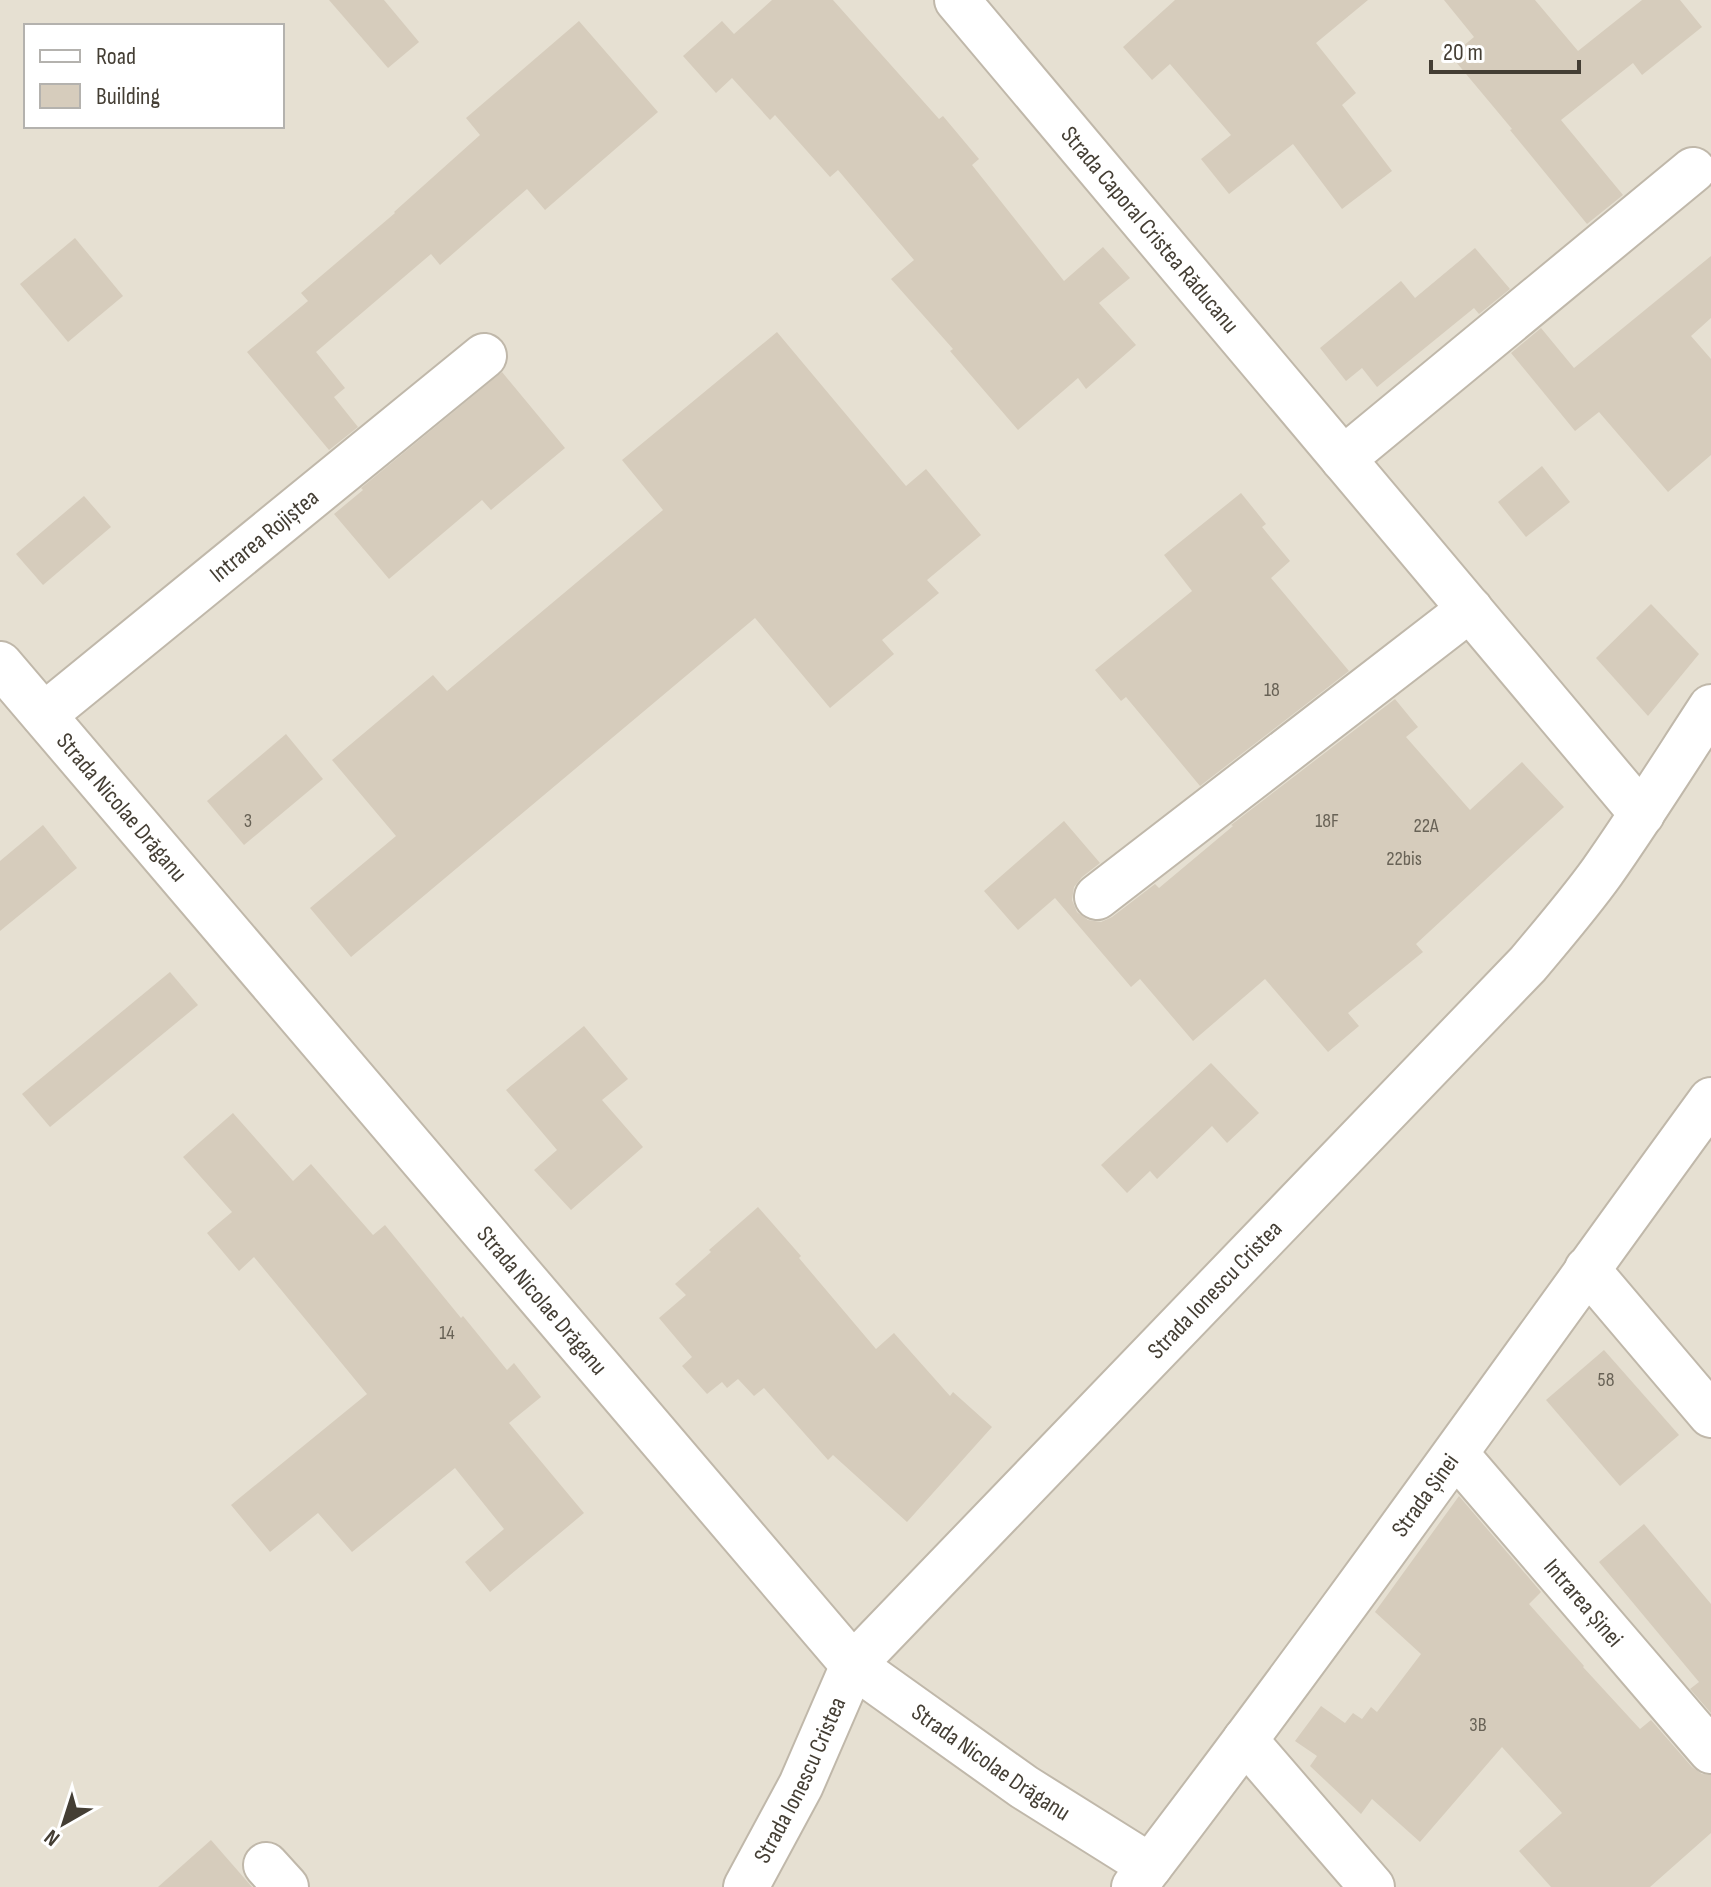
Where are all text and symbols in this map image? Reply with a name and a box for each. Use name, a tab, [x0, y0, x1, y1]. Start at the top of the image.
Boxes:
legend	[24, 24, 284, 128]
scale bar	[1431, 24, 1579, 74]
text: 20 m	[1443, 38, 1483, 67]
text: Road	[96, 42, 136, 71]
text: Building	[96, 82, 160, 111]
street label: Strada Caporal Cristea Răducanu	[1055, 121, 1245, 339]
street label: Intrarea Rojiștea	[204, 483, 325, 589]
house number: 18	[1264, 678, 1280, 702]
street label: Strada Nicolae Drăganu	[50, 727, 193, 888]
house number: 3	[244, 809, 252, 833]
house number: 18F	[1315, 809, 1339, 833]
house number: 22A	[1413, 814, 1439, 838]
house number: 22bis	[1386, 847, 1422, 871]
street label: Strada Ionescu Cristea	[1142, 1215, 1288, 1365]
street label: Strada Nicolae Drăganu	[470, 1220, 613, 1381]
house number: 14	[439, 1321, 455, 1345]
house number: 58	[1598, 1368, 1614, 1392]
street label: Strada Șinei	[1385, 1448, 1465, 1543]
street label: Intrarea Șinei	[1538, 1553, 1629, 1653]
street label: Strada Ionescu Cristea	[748, 1693, 852, 1868]
street label: Strada Nicolae Drăganu	[906, 1698, 1075, 1827]
house number: 3B	[1469, 1713, 1487, 1737]
north arrow	[24, 1783, 104, 1863]
text: N	[39, 1823, 65, 1852]

